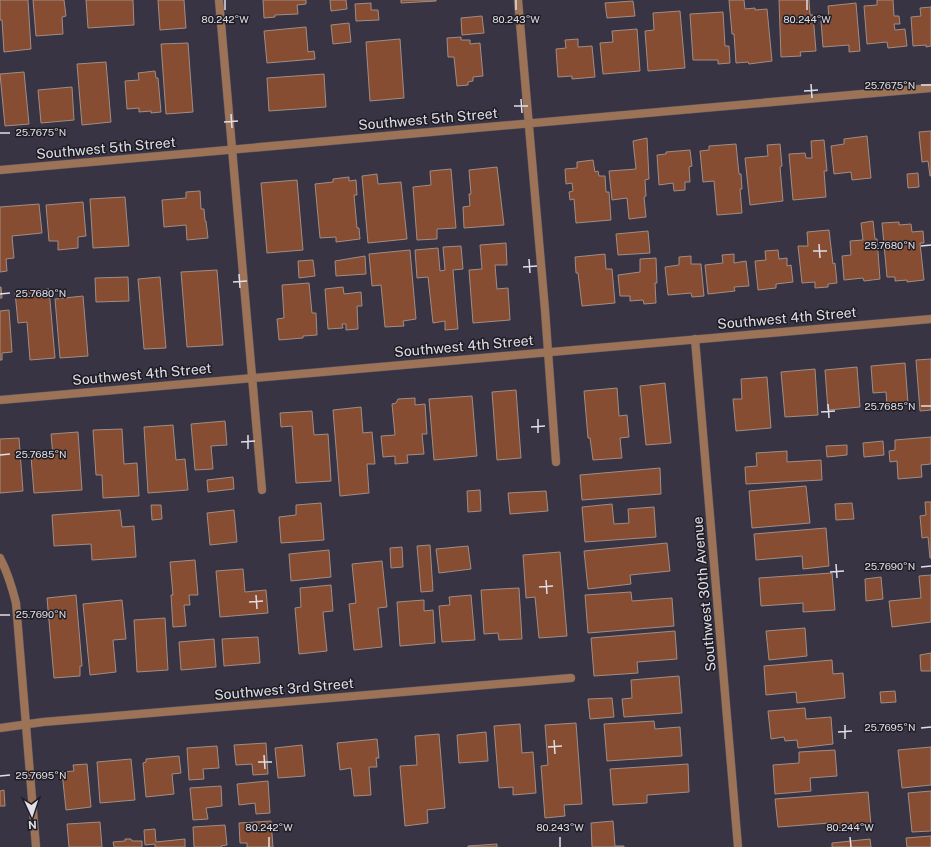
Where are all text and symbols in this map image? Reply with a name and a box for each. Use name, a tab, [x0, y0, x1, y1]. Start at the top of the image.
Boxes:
text: 80.242°W	[201, 13, 249, 25]
text: 80.243°W	[492, 13, 540, 25]
text: 80.244°W	[783, 13, 831, 25]
text: 25.7675°N	[865, 79, 915, 91]
street label: Southwest 5th Street	[358, 105, 498, 133]
text: 25.7675°N	[16, 126, 66, 138]
street label: Southwest 5th Street	[36, 134, 176, 162]
text: 25.7680°N	[865, 239, 915, 251]
text: 25.7680°N	[16, 287, 66, 299]
street label: Southwest 4th Street	[717, 304, 857, 332]
street label: Southwest 4th Street	[394, 332, 534, 360]
street label: Southwest 4th Street	[72, 360, 212, 388]
text: 25.7685°N	[864, 400, 916, 412]
text: 25.7685°N	[15, 448, 67, 460]
street label: Southwest 30th Avenue	[689, 516, 719, 672]
text: 25.7690°N	[865, 560, 915, 572]
text: 25.7690°N	[16, 608, 66, 620]
street label: Southwest 3rd Street	[214, 675, 354, 703]
text: 25.7695°N	[865, 721, 915, 733]
text: 25.7695°N	[16, 769, 66, 781]
north arrow	[12, 795, 52, 835]
text: N	[28, 819, 37, 831]
text: 80.242°W	[245, 821, 293, 833]
text: 80.243°W	[536, 821, 584, 833]
text: 80.244°W	[826, 821, 874, 833]

